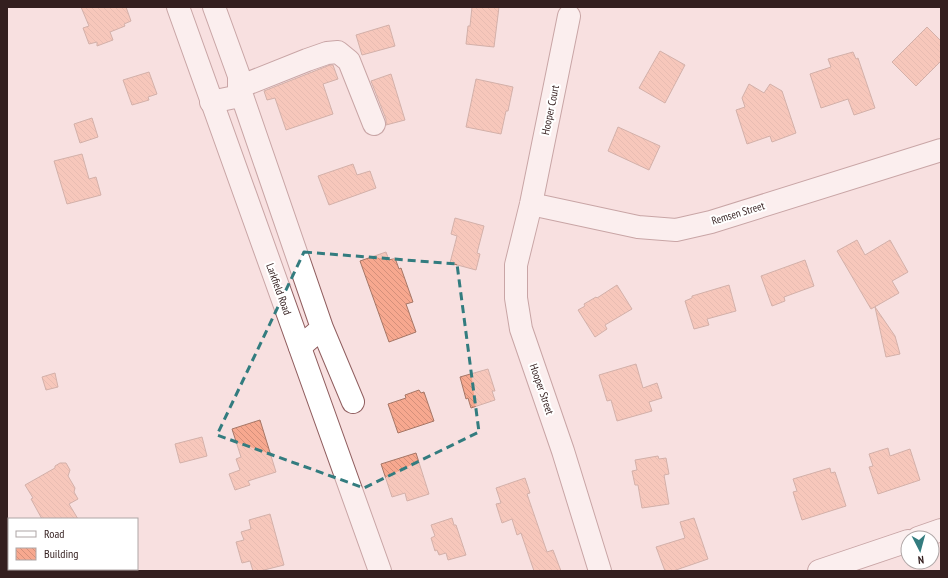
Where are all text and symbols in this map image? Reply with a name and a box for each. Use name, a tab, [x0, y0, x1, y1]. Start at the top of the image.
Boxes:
street label: Hooper Court	[538, 84, 562, 136]
street label: Remsen Street	[710, 198, 766, 228]
street label: Larkfield Road	[263, 261, 295, 317]
street label: Hooper Street	[527, 362, 557, 416]
legend	[8, 518, 138, 570]
text: Road	[44, 526, 64, 541]
north arrow	[900, 530, 940, 570]
text: Building	[44, 546, 79, 561]
text: N	[917, 553, 925, 567]

